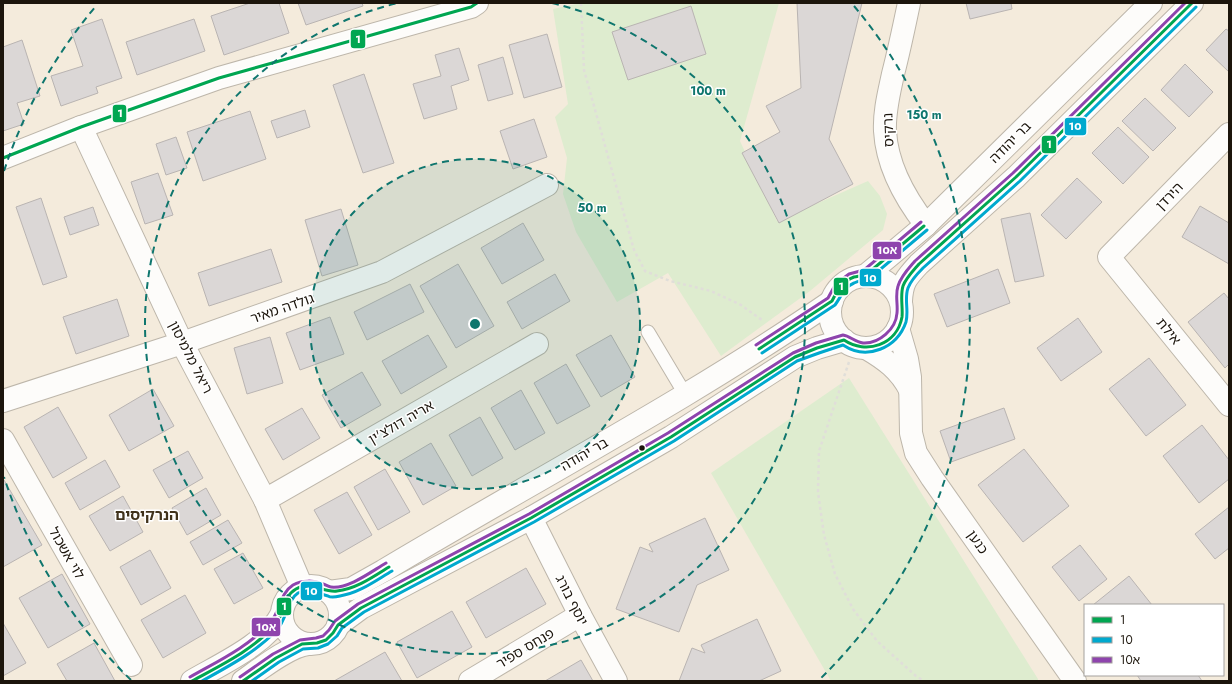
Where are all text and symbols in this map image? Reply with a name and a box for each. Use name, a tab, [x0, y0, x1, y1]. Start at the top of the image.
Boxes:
line badge: 1	[350, 29, 366, 49]
text: 1	[355, 31, 361, 47]
text: 100 m	[690, 82, 726, 100]
line badge: 1	[112, 104, 127, 123]
text: 1	[117, 105, 123, 121]
text: 150 m	[906, 106, 942, 124]
street label: נרקיס	[877, 112, 899, 148]
street label: בר יהודה	[985, 117, 1035, 167]
line badge: 10	[1064, 117, 1087, 136]
text: 10	[1069, 118, 1081, 134]
line badge: 1	[1041, 135, 1057, 154]
text: 1	[1046, 136, 1052, 152]
street label: הירדן	[1151, 177, 1187, 215]
text: 50 m	[577, 199, 607, 217]
line badge: 10א	[872, 241, 902, 260]
text: 10א	[877, 242, 898, 258]
line badge: 10	[859, 268, 882, 287]
text: 10	[864, 270, 876, 286]
line badge: 1	[833, 277, 849, 296]
text: 1	[838, 278, 844, 294]
street label: גולדה מאיר	[248, 288, 316, 328]
street label: אילת	[1152, 313, 1186, 349]
street label: ריאל מלמיסון	[164, 317, 218, 397]
centre of rings	[468, 317, 482, 331]
street label: אריה דולצ'ין	[365, 395, 438, 449]
street label: בר יהודה	[556, 432, 612, 476]
unlabelled marker	[637, 443, 647, 453]
district label: הנרקיסים	[115, 504, 179, 526]
street label: לוי אשכול	[44, 523, 90, 583]
street label: כנען	[963, 526, 993, 558]
street label: יוסף בורג	[551, 571, 593, 629]
line badge: 10	[300, 581, 323, 601]
text: 10	[305, 583, 317, 599]
line badge: 1	[276, 597, 292, 616]
text: 1	[281, 598, 287, 614]
legend	[1084, 604, 1224, 676]
text: 1	[1120, 611, 1125, 629]
line badge: 10א	[251, 617, 281, 637]
text: 10א	[256, 619, 277, 635]
street label: פנחס ספיר	[492, 623, 558, 673]
text: 10	[1120, 631, 1133, 649]
text: 10א	[1120, 651, 1141, 669]

